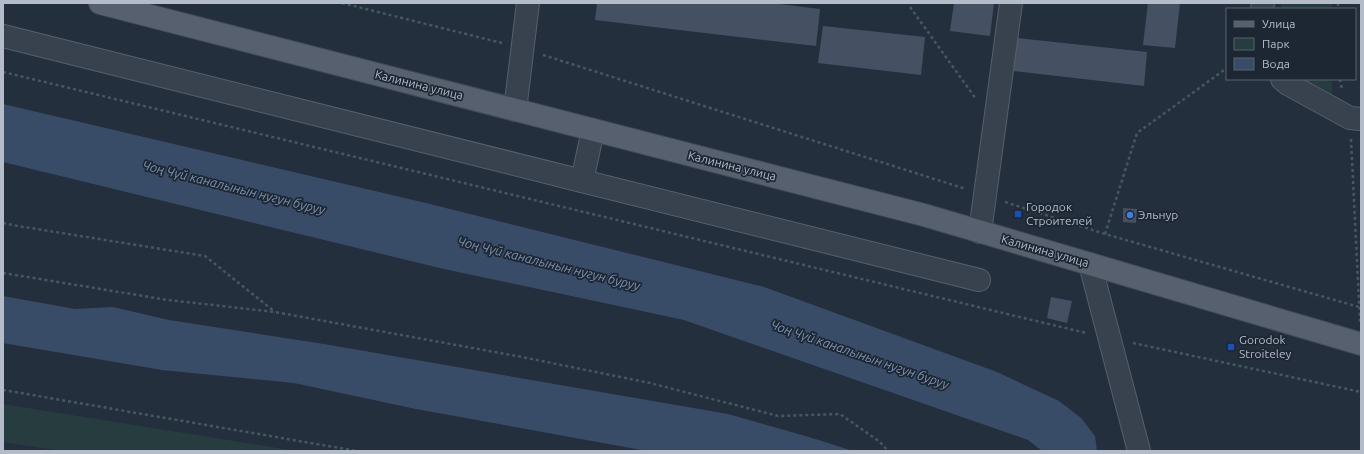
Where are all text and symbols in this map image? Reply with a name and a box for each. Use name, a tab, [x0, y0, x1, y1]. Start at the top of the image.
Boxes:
legend	[1226, 8, 1356, 80]
text: Улица	[1262, 17, 1295, 30]
text: Парк	[1262, 37, 1290, 50]
text: Вода	[1262, 57, 1290, 70]
street label: Калинина улица	[374, 67, 465, 102]
street label: Калинина улица	[687, 148, 778, 183]
water label: Чоң Чүй каналынын нугун буруу	[141, 158, 328, 217]
place label: Городок Строителей	[1026, 200, 1092, 227]
place label: Эльнур	[1138, 208, 1178, 221]
marker: Городок Строителей	[1013, 209, 1023, 219]
marker: Эльнур	[1125, 210, 1135, 220]
street label: Калинина улица	[1000, 232, 1090, 269]
water label: Чоң Чүй каналынын нугун буруу	[456, 234, 643, 293]
water label: Чоң Чүй каналынын нугун буруу	[769, 317, 952, 391]
place label: Gorodok Stroiteley	[1239, 333, 1292, 360]
marker: Gorodok Stroiteley	[1226, 342, 1236, 352]

